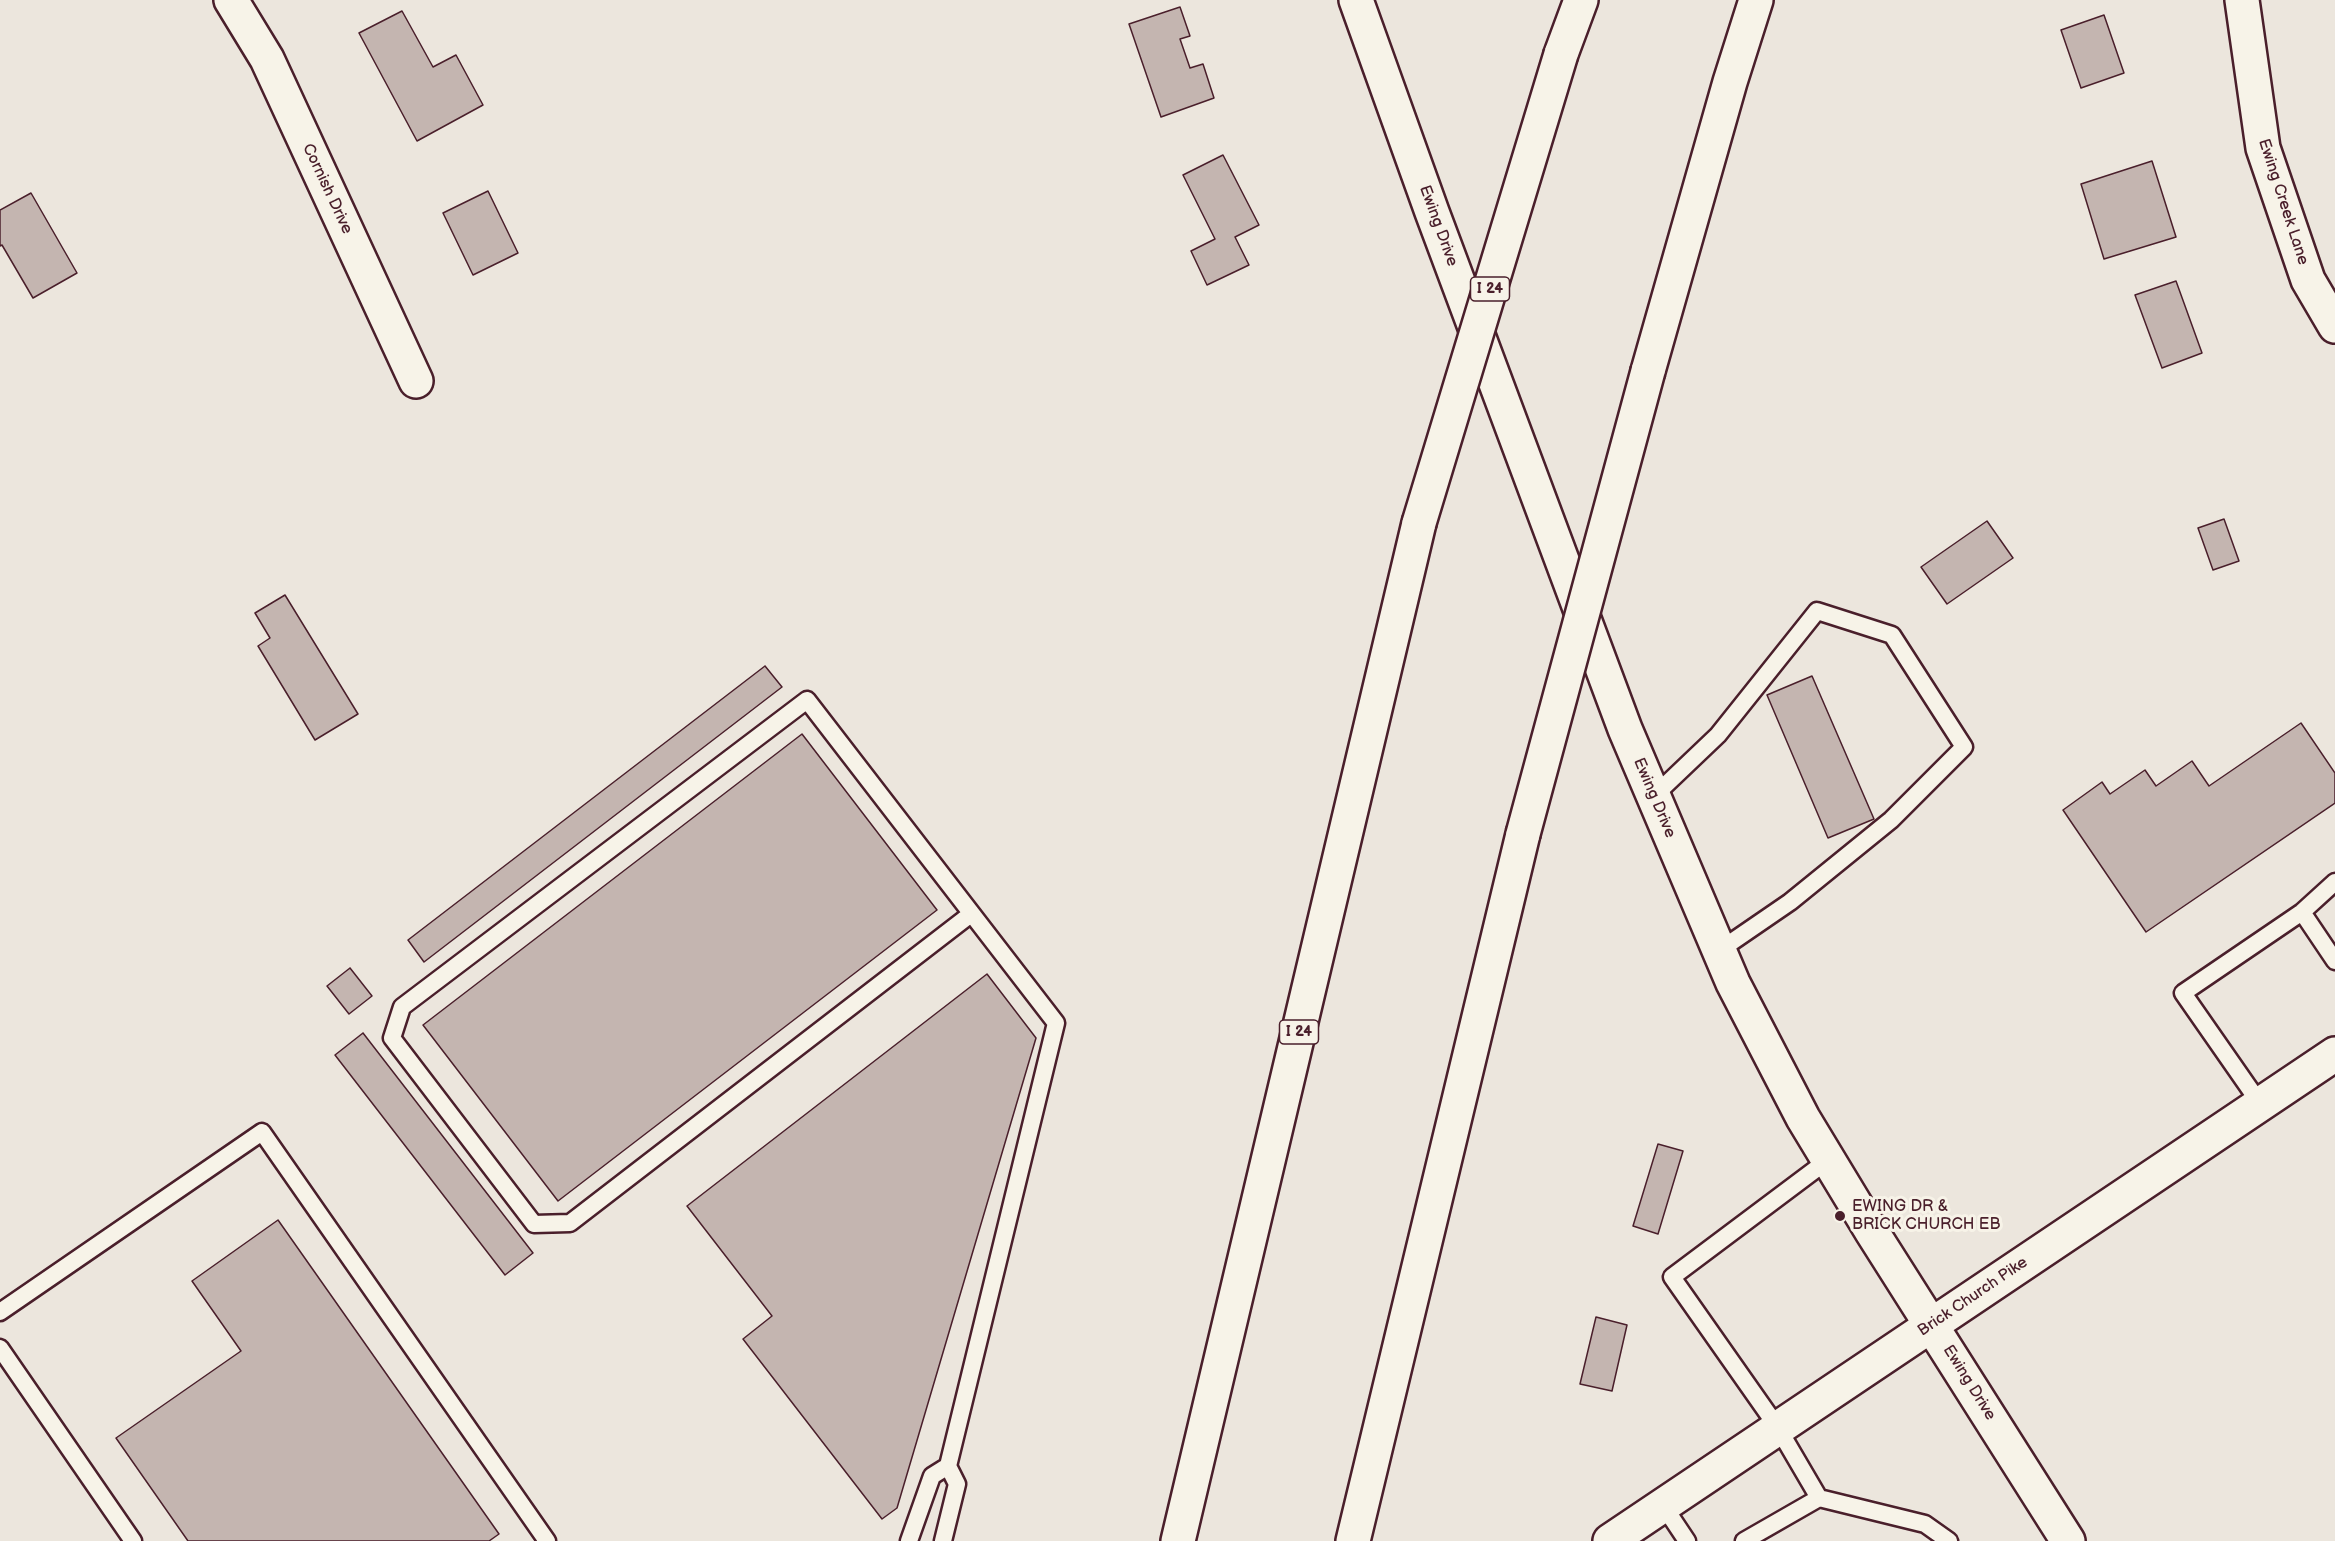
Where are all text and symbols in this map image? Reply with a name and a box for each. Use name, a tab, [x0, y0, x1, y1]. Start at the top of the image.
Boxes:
street label: Ewing Creek Lane	[2254, 136, 2312, 268]
street label: Cornish Drive	[298, 141, 356, 237]
street label: Ewing Drive	[1414, 183, 1462, 269]
road number: I 24	[1470, 277, 1510, 301]
street label: Ewing Drive	[1629, 755, 1679, 841]
road number: I 24	[1280, 1020, 1318, 1044]
place label: EWING DR & BRICK CHURCH EB	[1852, 1197, 2000, 1235]
marker: EWING DR & BRICK CHURCH EB	[1833, 1209, 1847, 1223]
street label: Brick Church Pike	[1914, 1253, 2032, 1341]
street label: Ewing Drive	[1938, 1342, 2000, 1424]

